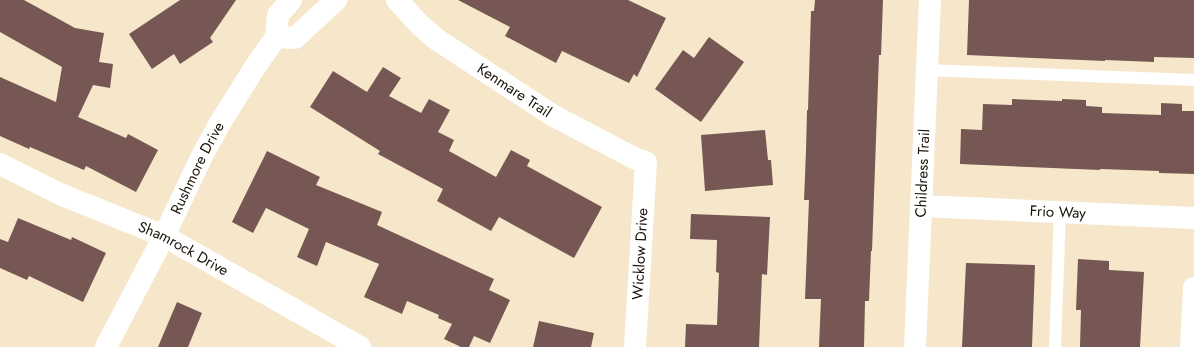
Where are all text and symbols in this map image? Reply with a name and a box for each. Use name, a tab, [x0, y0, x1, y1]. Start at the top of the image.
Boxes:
street label: Kenmare Trail	[473, 58, 556, 123]
street label: Rushmore Drive	[165, 118, 230, 218]
street label: Childress Trail	[910, 128, 935, 218]
street label: Frio Way	[1029, 200, 1087, 224]
street label: Wicklow Drive	[627, 207, 653, 301]
street label: Shamrock Drive	[135, 216, 233, 282]

